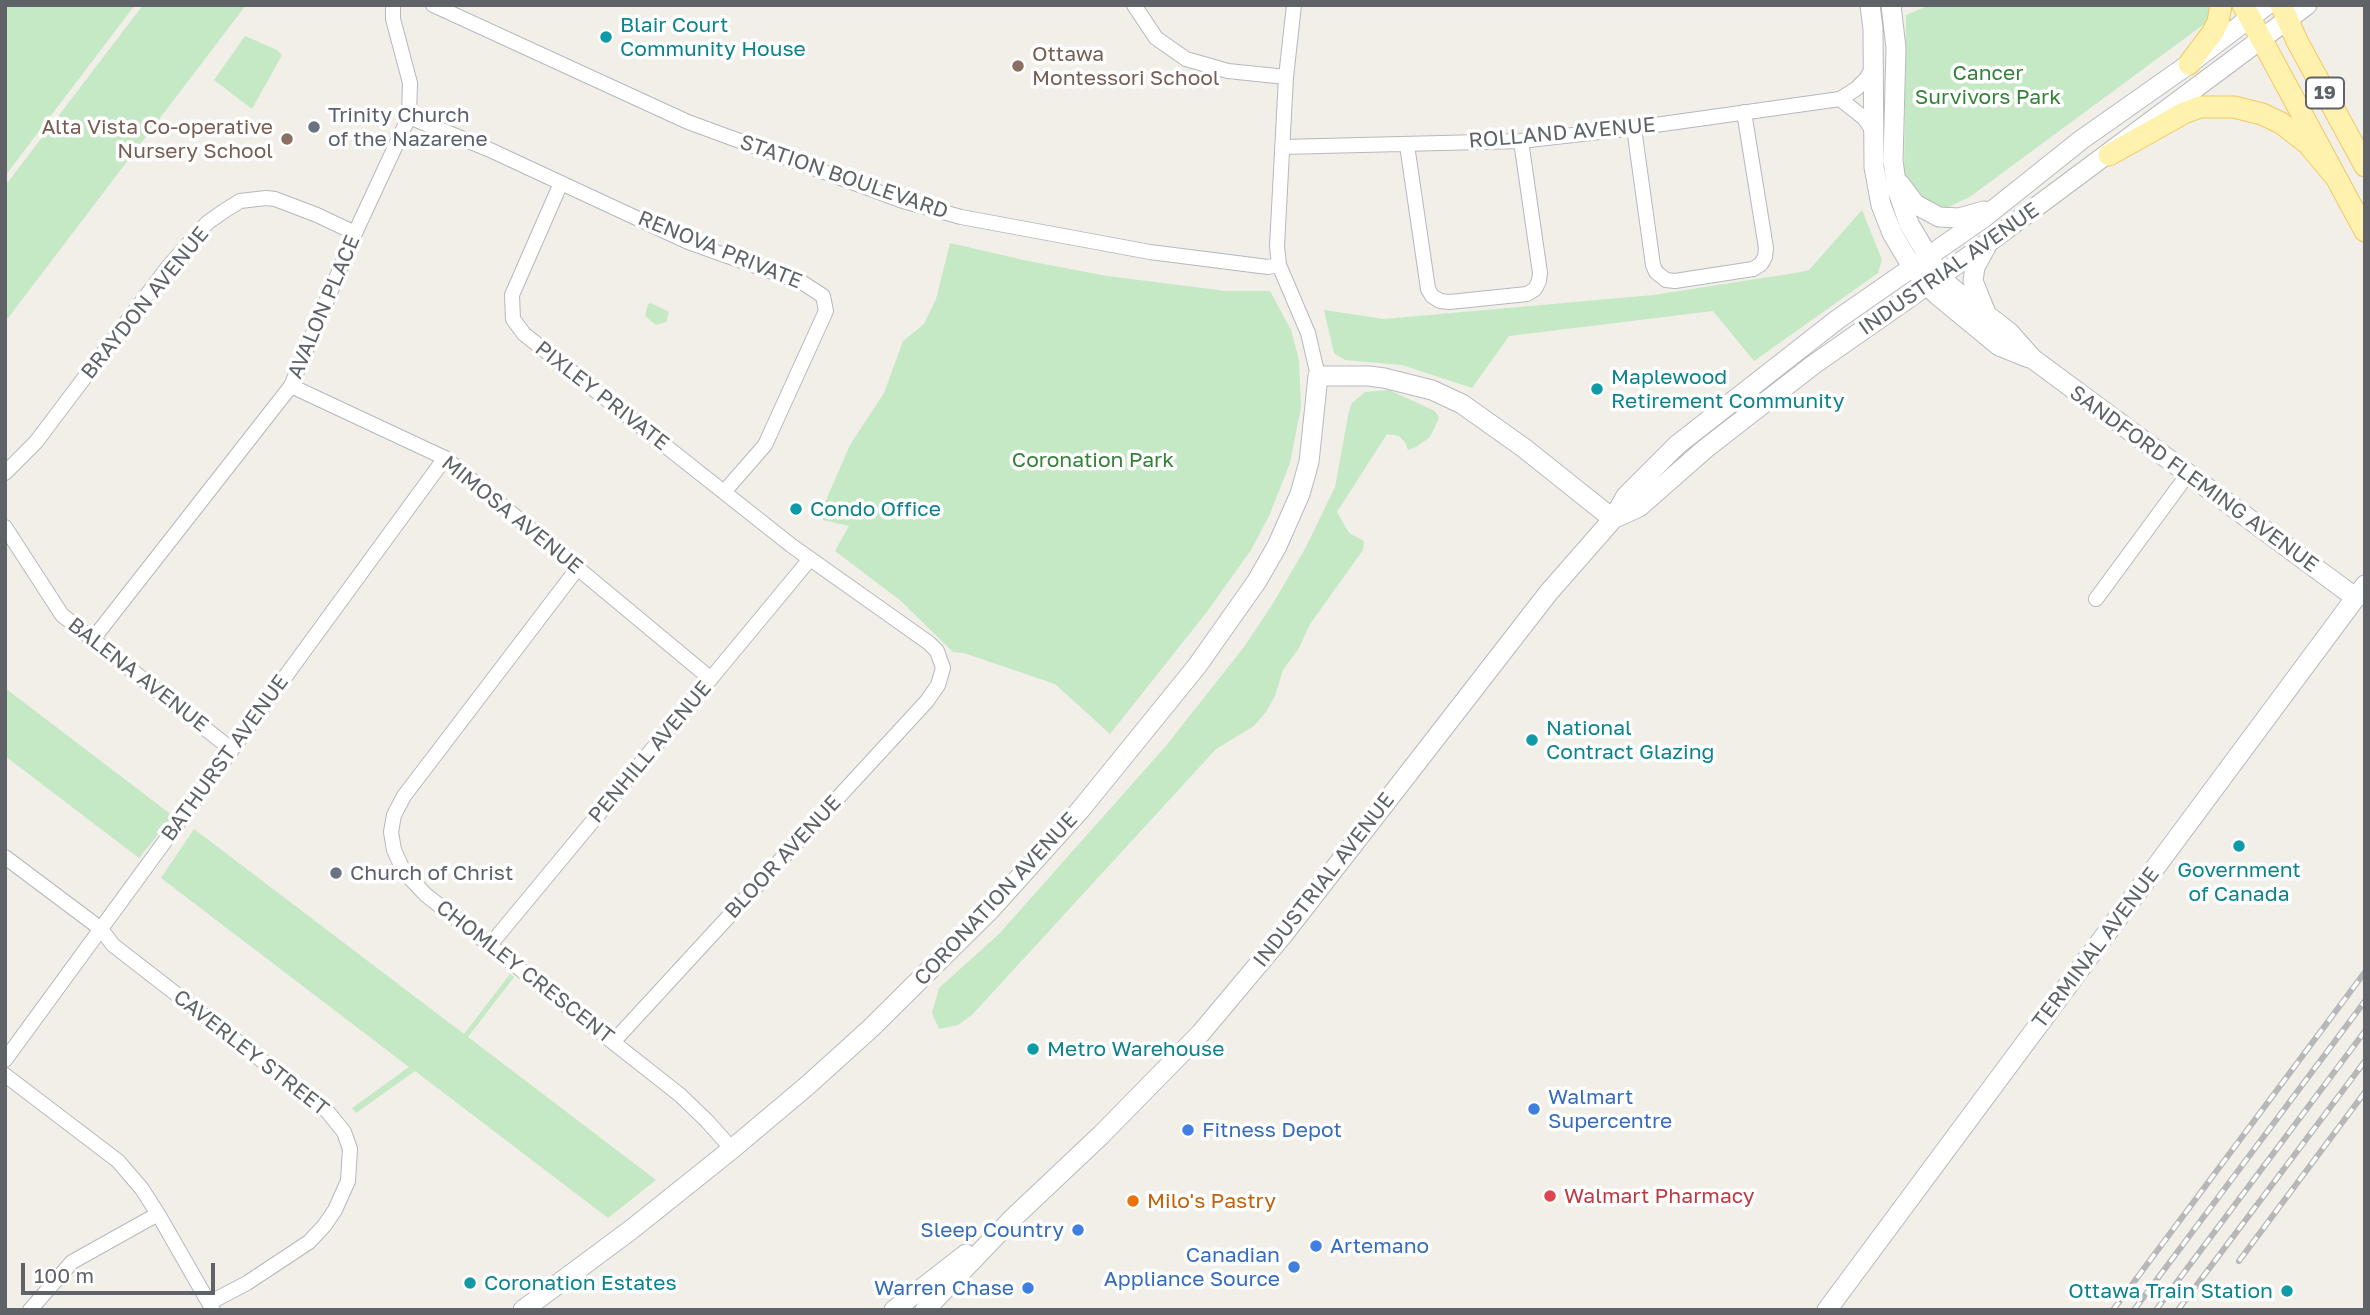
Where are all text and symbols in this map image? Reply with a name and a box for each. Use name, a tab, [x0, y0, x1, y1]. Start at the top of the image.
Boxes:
place label: Blair Court Community House	[620, 12, 806, 62]
marker: Blair Court Community House	[598, 29, 614, 45]
place label: Ottawa Montessori School	[1032, 41, 1220, 91]
marker: Ottawa Montessori School	[1010, 58, 1026, 74]
park label: Cancer Survivors Park	[1915, 60, 2061, 110]
road number: 19	[2306, 78, 2344, 108]
place label: Trinity Church of the Nazarene	[328, 102, 488, 152]
street label: ROLLAND AVENUE	[1467, 112, 1657, 154]
place label: Alta Vista Co-operative Nursery School	[41, 114, 273, 164]
marker: Trinity Church of the Nazarene	[306, 119, 322, 135]
street label: STATION BOULEVARD	[737, 130, 951, 224]
marker: Alta Vista Co-operative Nursery School	[279, 131, 295, 147]
street label: INDUSTRIAL AVENUE	[1854, 197, 2044, 341]
street label: RENOVA PRIVATE	[634, 206, 806, 294]
street label: BRAYDON AVENUE	[76, 222, 214, 384]
street label: AVALON PLACE	[282, 231, 366, 383]
street label: PIXLEY PRIVATE	[530, 336, 674, 456]
place label: Maplewood Retirement Community	[1611, 364, 1844, 414]
street label: SANDFORD FLEMING AVENUE	[2065, 380, 2323, 578]
marker: Maplewood Retirement Community	[1589, 381, 1605, 397]
park label: Coronation Park	[1012, 447, 1174, 473]
street label: MIMOSA AVENUE	[436, 450, 588, 580]
place label: Condo Office	[810, 496, 941, 522]
marker: Condo Office	[788, 501, 804, 517]
street label: BALENA AVENUE	[63, 612, 213, 738]
street label: BATHURST AVENUE	[156, 670, 294, 846]
street label: PENHILL AVENUE	[583, 676, 717, 828]
place label: National Contract Glazing	[1546, 715, 1714, 765]
marker: National Contract Glazing	[1524, 732, 1540, 748]
street label: INDUSTRIAL AVENUE	[1248, 788, 1400, 972]
street label: BLOOR AVENUE	[720, 790, 846, 924]
street label: CORONATION AVENUE	[909, 807, 1083, 991]
marker: Government of Canada	[2231, 838, 2247, 854]
place label: Government of Canada	[2177, 857, 2301, 907]
place label: Church of Christ	[350, 860, 513, 886]
street label: TERMINAL AVENUE	[2027, 862, 2165, 1034]
marker: Church of Christ	[328, 865, 344, 881]
street label: CHOMLEY CRESCENT	[431, 895, 619, 1049]
street label: CAVERLEY STREET	[168, 985, 334, 1121]
place label: Metro Warehouse	[1047, 1036, 1224, 1062]
marker: Metro Warehouse	[1025, 1041, 1041, 1057]
place label: Walmart Supercentre	[1548, 1084, 1672, 1134]
marker: Walmart Supercentre	[1526, 1101, 1542, 1117]
place label: Fitness Depot	[1202, 1117, 1342, 1143]
marker: Fitness Depot	[1180, 1122, 1196, 1138]
place label: Walmart Pharmacy	[1564, 1183, 1755, 1209]
place label: Milo's Pastry	[1147, 1188, 1276, 1214]
marker: Walmart Pharmacy	[1542, 1188, 1558, 1204]
marker: Milo's Pastry	[1125, 1193, 1141, 1209]
place label: Sleep Country	[920, 1217, 1064, 1243]
marker: Sleep Country	[1070, 1222, 1086, 1238]
place label: Artemano	[1330, 1233, 1429, 1259]
marker: Artemano	[1308, 1238, 1324, 1254]
place label: Canadian Appliance Source	[1104, 1242, 1280, 1292]
scale bar	[24, 1248, 219, 1292]
marker: Canadian Appliance Source	[1286, 1259, 1302, 1275]
text: 100 m	[34, 1262, 94, 1288]
place label: Coronation Estates	[484, 1270, 677, 1296]
marker: Coronation Estates	[462, 1275, 478, 1291]
place label: Warren Chase	[874, 1275, 1014, 1301]
place label: Ottawa Train Station	[2068, 1278, 2273, 1304]
marker: Warren Chase	[1020, 1280, 1036, 1296]
marker: Ottawa Train Station	[2279, 1283, 2295, 1299]

